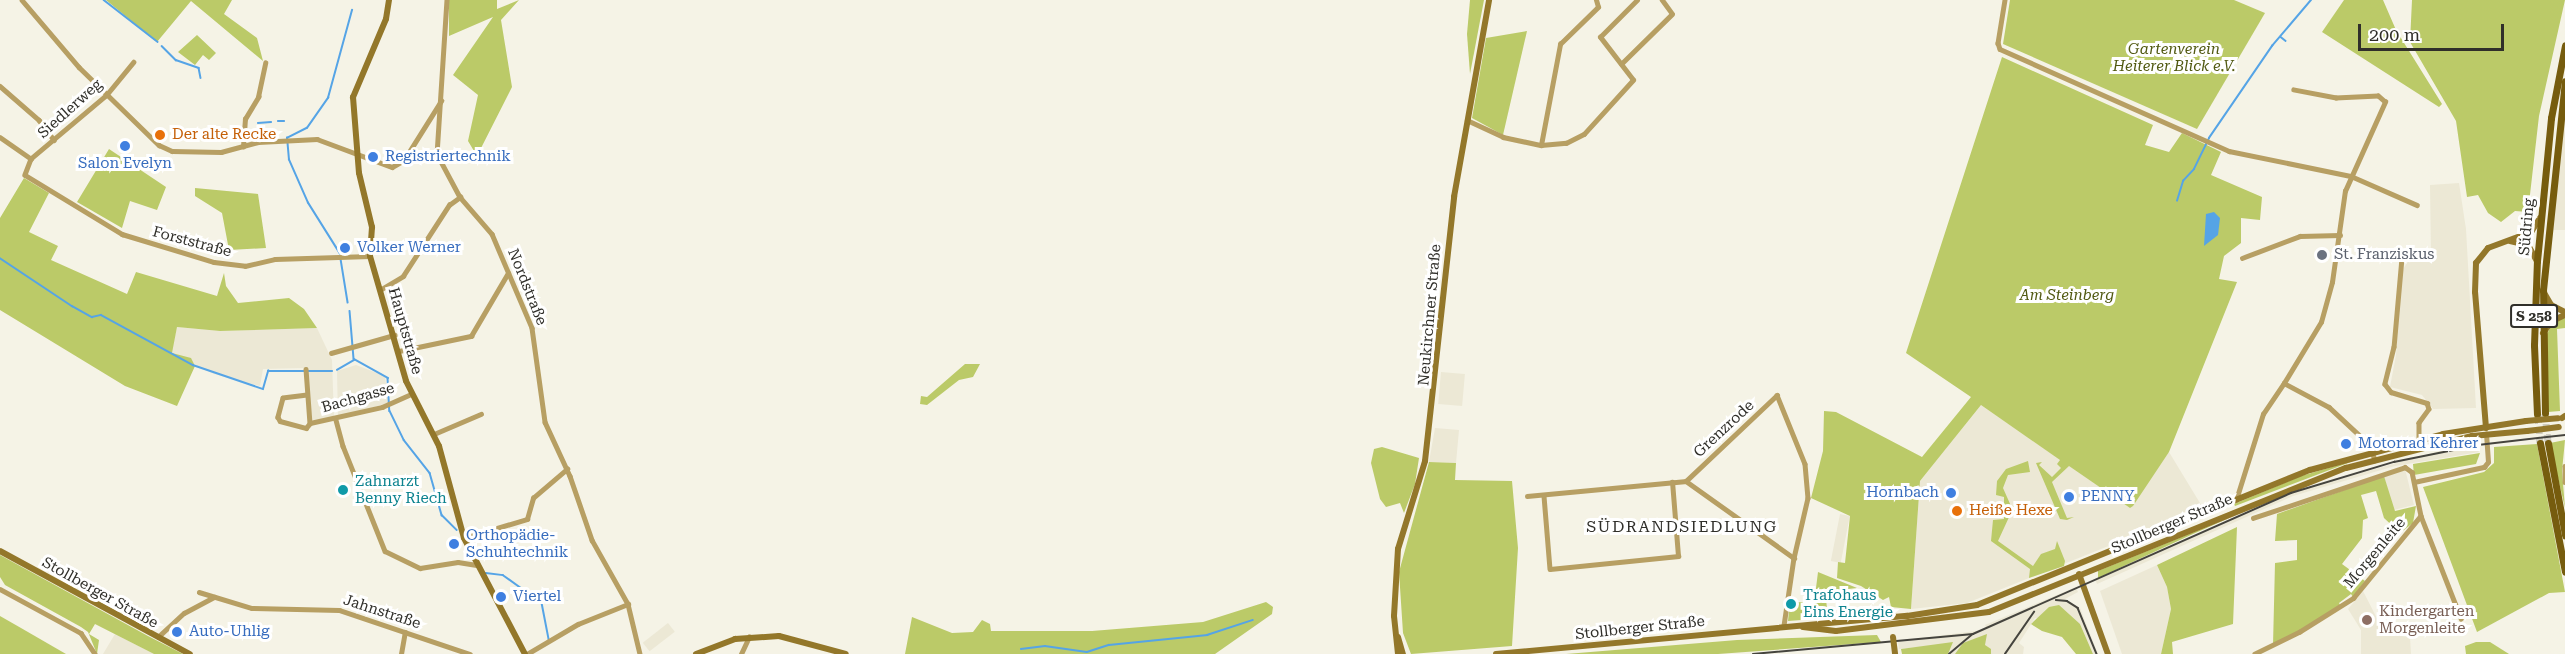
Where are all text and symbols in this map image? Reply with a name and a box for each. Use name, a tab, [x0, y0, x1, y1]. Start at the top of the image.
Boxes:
scale bar	[2361, 12, 2506, 50]
text: 200 m	[2369, 24, 2420, 45]
park label: Gartenverein Heiterer Blick e.V.	[2113, 40, 2235, 75]
street label: Siedlerweg	[34, 75, 106, 143]
place label: Der alte Recke	[172, 126, 276, 144]
marker: Der alte Recke	[153, 128, 167, 142]
marker: Salon Evelyn	[118, 139, 132, 153]
place label: Registriertechnik	[385, 148, 511, 166]
marker: Registriertechnik	[366, 150, 380, 164]
place label: Salon Evelyn	[78, 155, 172, 173]
street label: Südring	[2516, 198, 2538, 256]
street label: Forststraße	[151, 223, 233, 261]
place label: Volker Werner	[357, 239, 461, 257]
marker: Volker Werner	[338, 241, 352, 255]
street label: Neukirchner Straße	[1415, 243, 1445, 387]
street label: Nordstraße	[503, 246, 551, 328]
place label: St. Franziskus	[2334, 246, 2434, 264]
marker: St. Franziskus	[2315, 248, 2329, 262]
street label: Hauptstraße	[384, 285, 426, 377]
park label: Am Steinberg	[2020, 287, 2114, 305]
road number: S 258	[2510, 305, 2558, 327]
street label: Bachgasse	[320, 379, 396, 417]
street label: Grenzrode	[1690, 397, 1758, 461]
place label: Motorrad Kehrer	[2358, 435, 2478, 453]
marker: Motorrad Kehrer	[2339, 437, 2353, 451]
place label: Zahnarzt Benny Riech	[355, 472, 447, 507]
marker: Zahnarzt Benny Riech	[336, 483, 350, 497]
place label: Hornbach	[1866, 484, 1939, 502]
marker: Hornbach	[1944, 486, 1958, 500]
place label: PENNY	[2081, 488, 2134, 506]
marker: PENNY	[2062, 490, 2076, 504]
street label: Stollberger Straße	[2109, 490, 2235, 558]
place label: Heiße Hexe	[1969, 502, 2053, 520]
marker: Heiße Hexe	[1950, 504, 1964, 518]
street label: Morgenleite	[2340, 514, 2410, 592]
district label: SÜDRANDSIEDLUNG	[1586, 517, 1778, 537]
place label: Orthopädie- Schuhtechnik	[466, 526, 568, 561]
marker: Orthopädie- Schuhtechnik	[447, 537, 461, 551]
street label: Stollberger Straße	[39, 554, 161, 632]
place label: Trafohaus Eins Energie	[1803, 586, 1893, 621]
place label: Viertel	[513, 588, 561, 606]
marker: Viertel	[494, 590, 508, 604]
street label: Jahnstraße	[341, 591, 423, 633]
marker: Trafohaus Eins Energie	[1784, 597, 1798, 611]
place label: Kindergarten Morgenleite	[2379, 602, 2474, 637]
street label: Stollberger Straße	[1574, 612, 1706, 644]
marker: Kindergarten Morgenleite	[2360, 613, 2374, 627]
place label: Auto-Uhlig	[189, 623, 269, 641]
marker: Auto-Uhlig	[170, 625, 184, 639]

